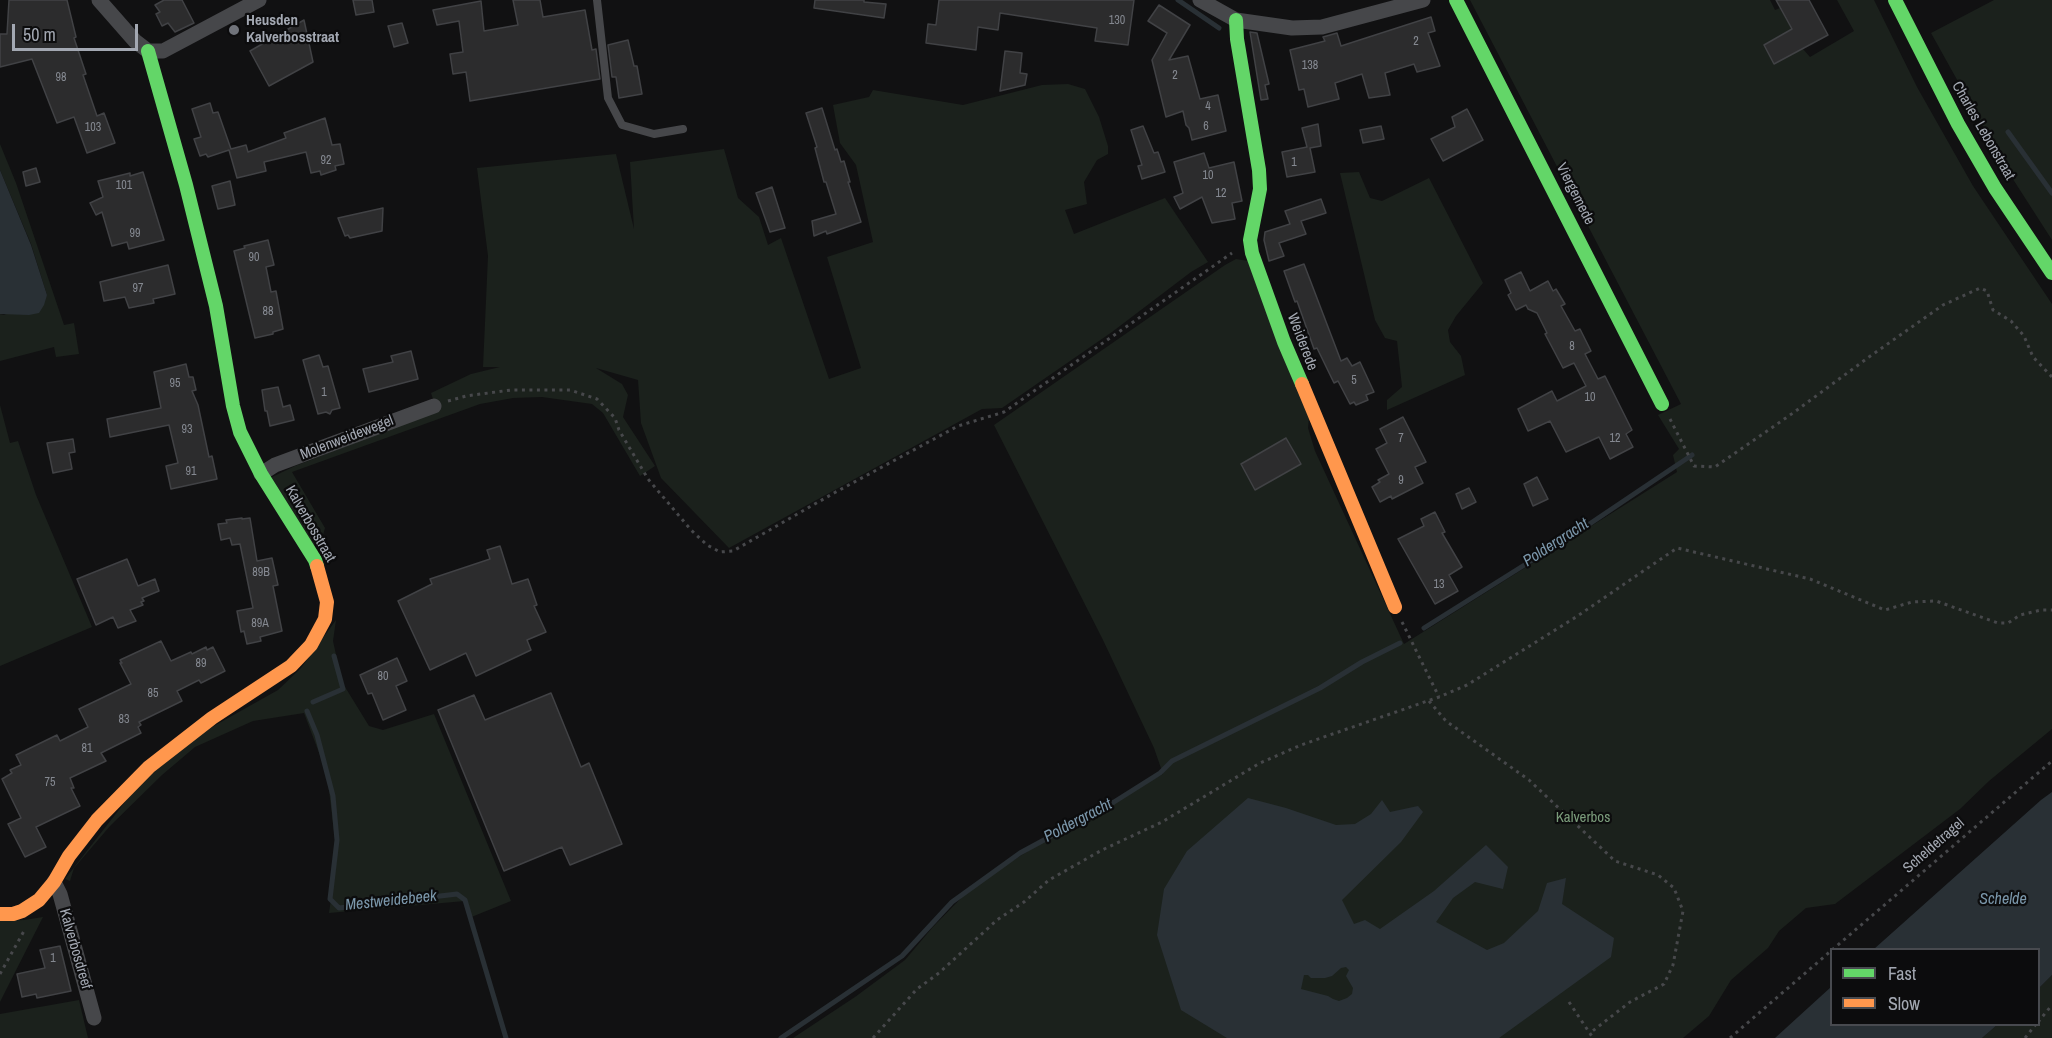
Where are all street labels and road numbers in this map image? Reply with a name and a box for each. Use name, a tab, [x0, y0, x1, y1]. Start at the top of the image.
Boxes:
street label: Charles Lebonstraat	[1948, 79, 2018, 183]
street label: Viergemede	[1552, 160, 1598, 228]
street label: Weiderede	[1283, 311, 1321, 373]
street label: Molenweidewegel	[298, 412, 396, 464]
street label: Kalverbosstraat	[281, 482, 339, 566]
street label: Scheldetragel	[1900, 815, 1968, 877]
street label: Kalverbosdreef	[55, 907, 95, 991]

